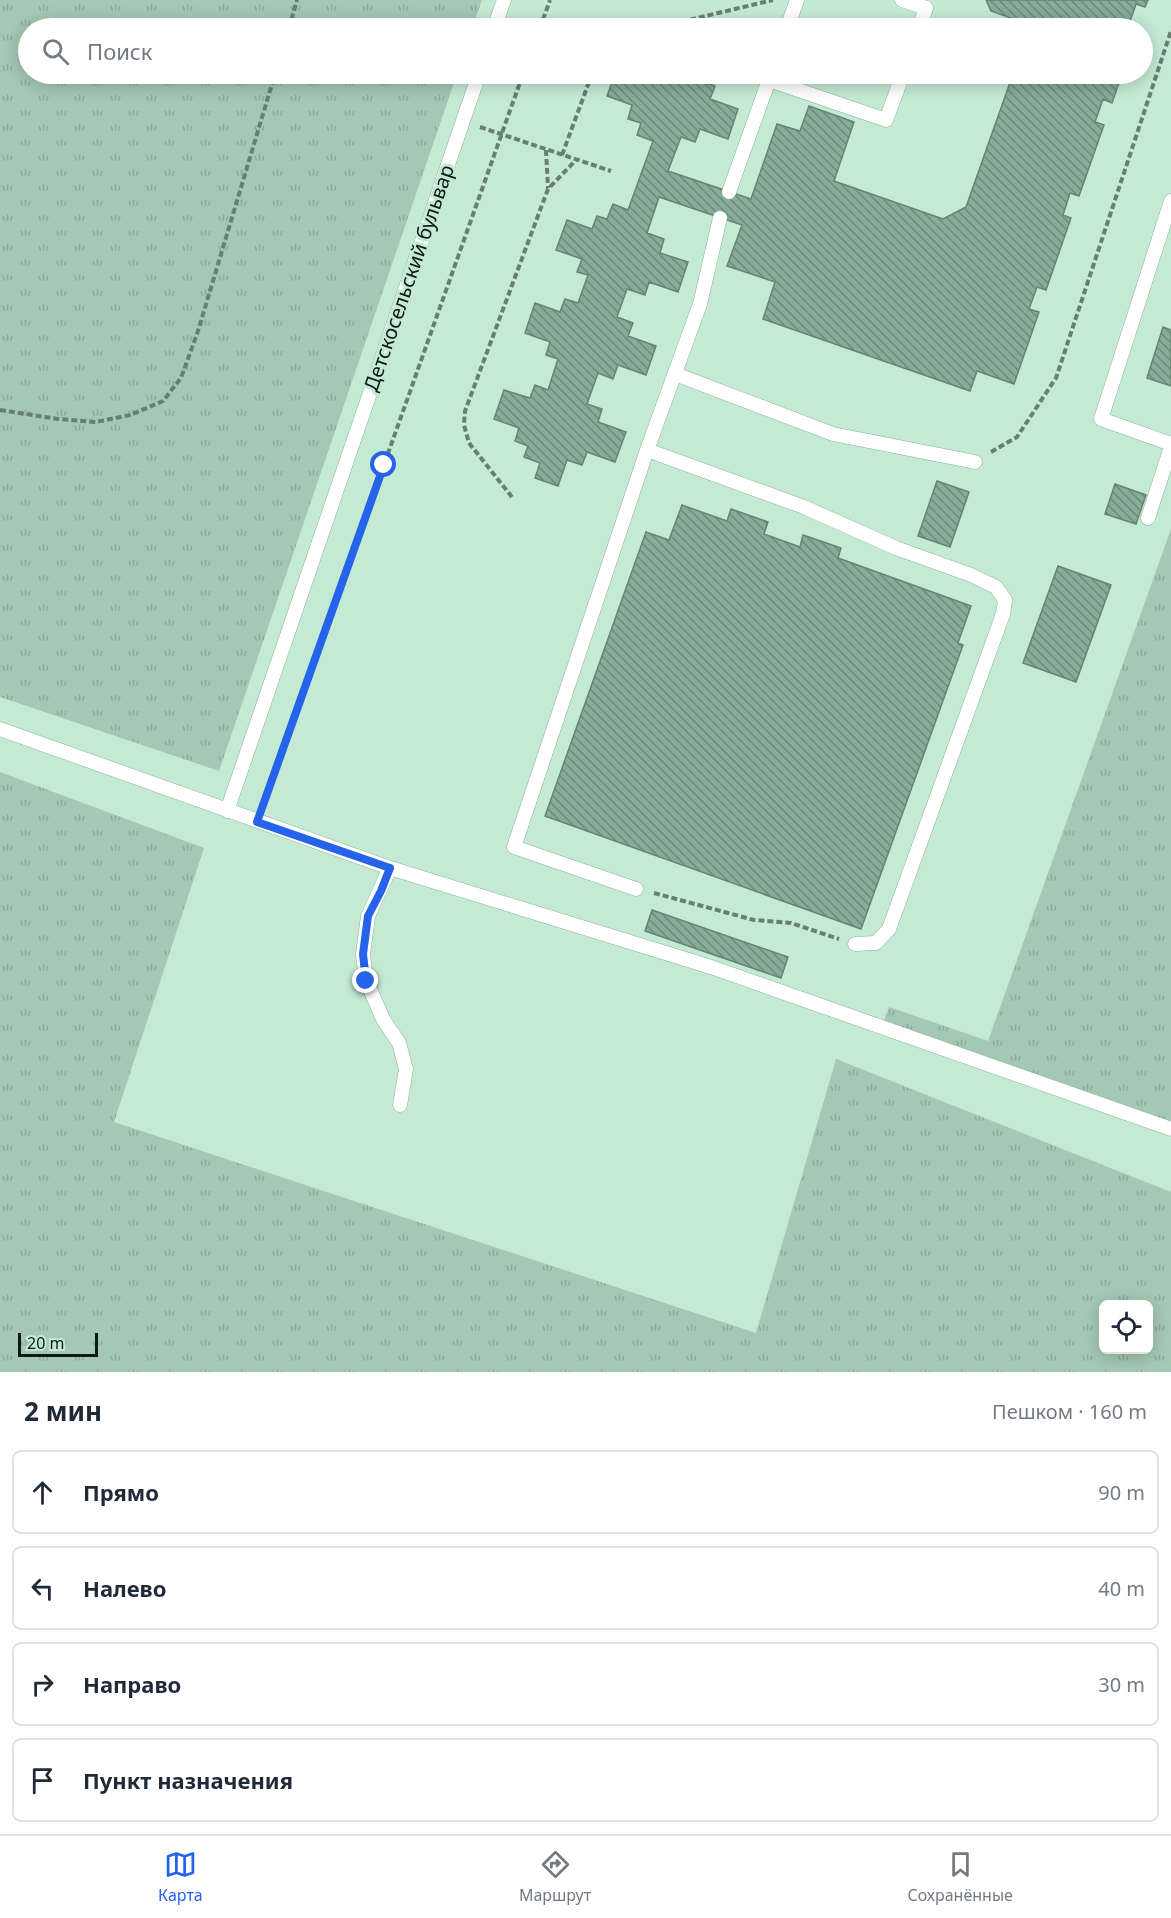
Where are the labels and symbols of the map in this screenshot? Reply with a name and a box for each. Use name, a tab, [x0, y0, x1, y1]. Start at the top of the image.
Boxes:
street label: Детскосельский бульвар	[357, 161, 460, 395]
route start	[370, 451, 396, 477]
route end	[352, 967, 378, 993]
scale bar	[18, 1330, 98, 1358]

